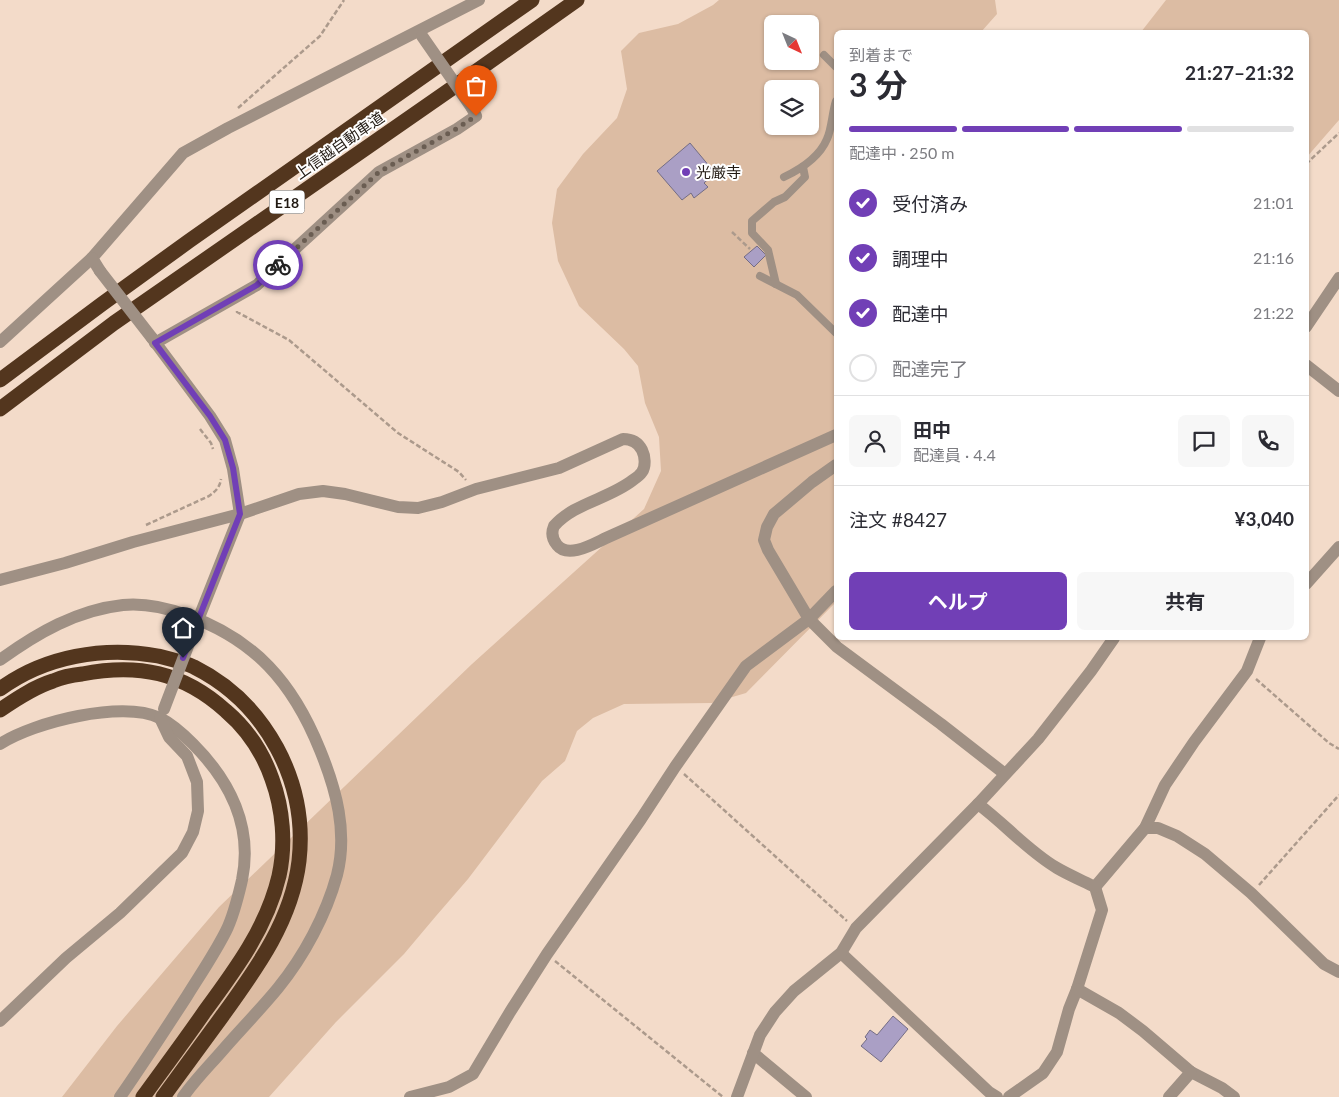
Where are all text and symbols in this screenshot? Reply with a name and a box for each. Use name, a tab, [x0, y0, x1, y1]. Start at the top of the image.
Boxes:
north arrow	[764, 15, 819, 70]
map controls	[764, 15, 819, 135]
text: 到着まで	[849, 45, 913, 64]
text: 21:27–21:32	[1185, 61, 1294, 84]
pin	[455, 65, 497, 116]
text: 3 分	[849, 65, 907, 104]
icon: bag	[462, 72, 490, 100]
button: layers	[764, 80, 819, 135]
street label: 上信越自動車道	[291, 108, 387, 182]
text: 配達中 · 250 m	[849, 143, 954, 162]
place label: 光厳寺	[696, 163, 741, 181]
marker: 光厳寺	[680, 166, 692, 178]
icon: check	[849, 189, 877, 217]
road number: E18	[270, 190, 304, 213]
text: 受付済み	[892, 192, 968, 215]
text: 21:01	[1253, 193, 1294, 212]
courier	[253, 240, 303, 290]
icon: check	[849, 244, 877, 272]
text: 調理中	[892, 247, 949, 270]
text: 21:16	[1253, 248, 1294, 267]
icon: bike	[264, 251, 292, 279]
icon: check	[849, 299, 877, 327]
text: 配達中	[892, 302, 949, 325]
text: 21:22	[1253, 303, 1294, 322]
text: 配達完了	[892, 357, 968, 380]
button: person	[849, 415, 901, 467]
button: chat	[1178, 415, 1230, 467]
button: phone	[1242, 415, 1294, 467]
text: 田中	[913, 418, 951, 441]
text: 配達員 · 4.4	[913, 445, 996, 464]
text: ¥3,040	[1234, 507, 1294, 530]
text: 注文 #8427	[849, 508, 947, 531]
button: ヘルプ	[849, 572, 1067, 630]
button: 共有	[1077, 572, 1294, 630]
pin	[162, 607, 204, 658]
icon: home	[169, 614, 197, 642]

